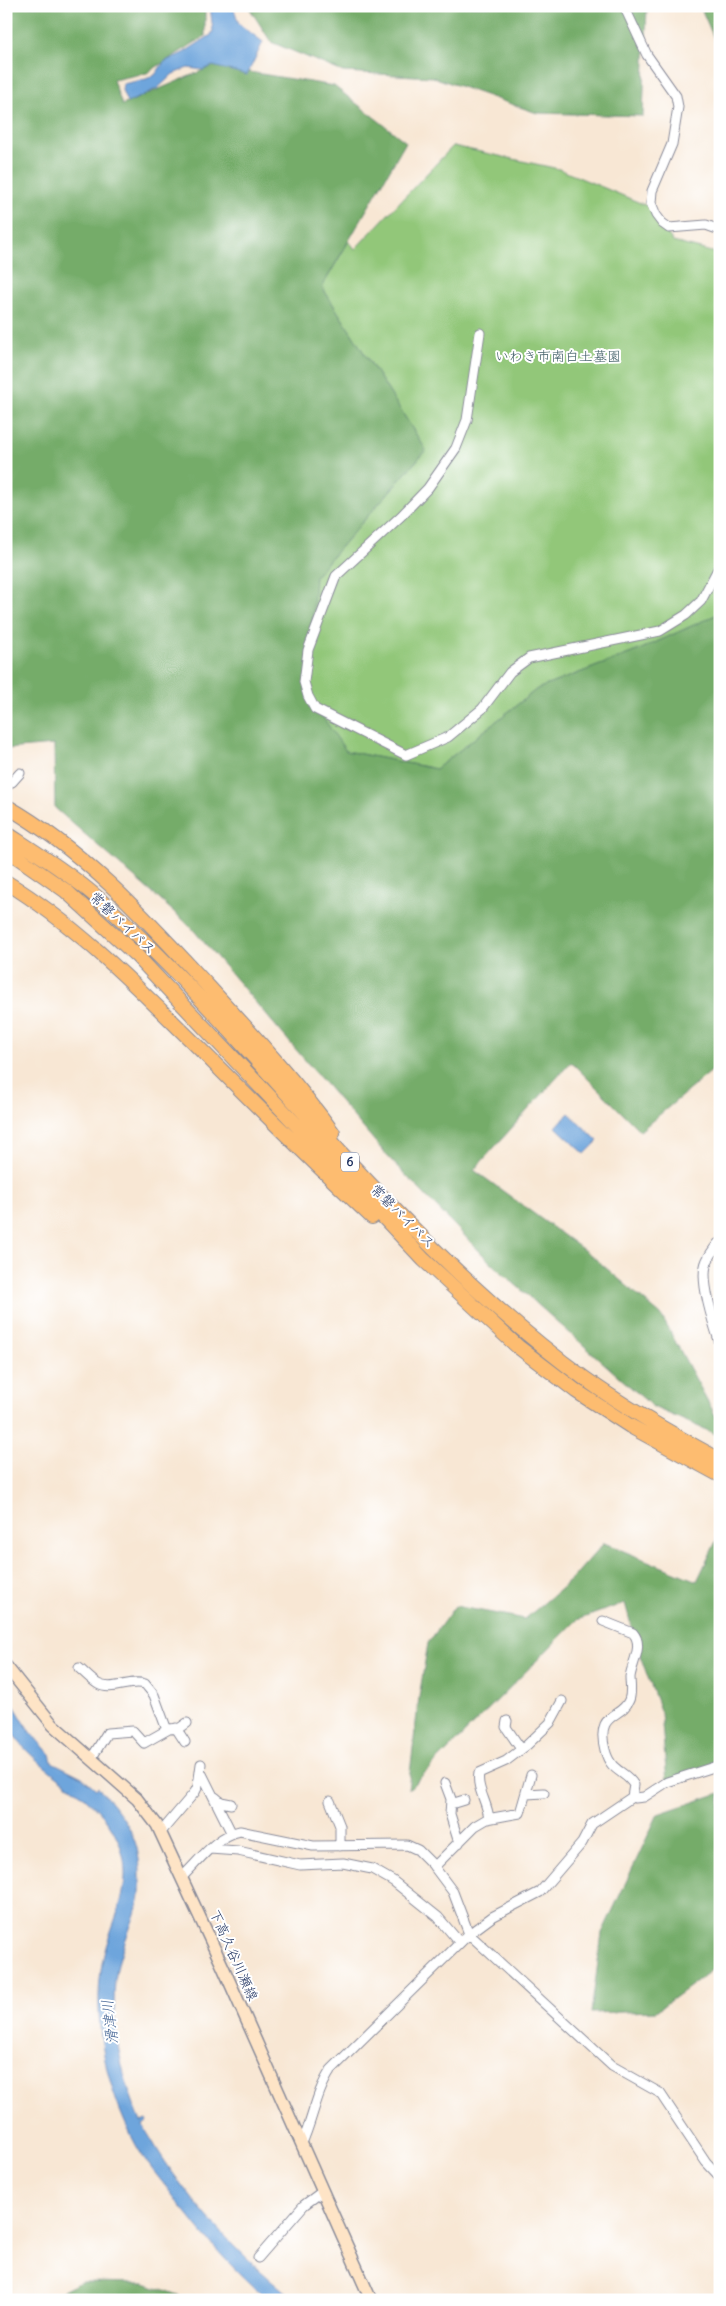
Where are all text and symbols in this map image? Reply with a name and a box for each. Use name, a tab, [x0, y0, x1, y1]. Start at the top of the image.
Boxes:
park label: いわき市南白土墓園	[495, 347, 621, 365]
street label: 常磐バイパス	[86, 888, 160, 958]
road number: 6	[341, 1152, 359, 1172]
street label: 常磐バイパス	[367, 1180, 439, 1252]
street label: 下高久谷川瀬線	[206, 1907, 262, 2003]
water label: 滑津川	[97, 1999, 122, 2046]

